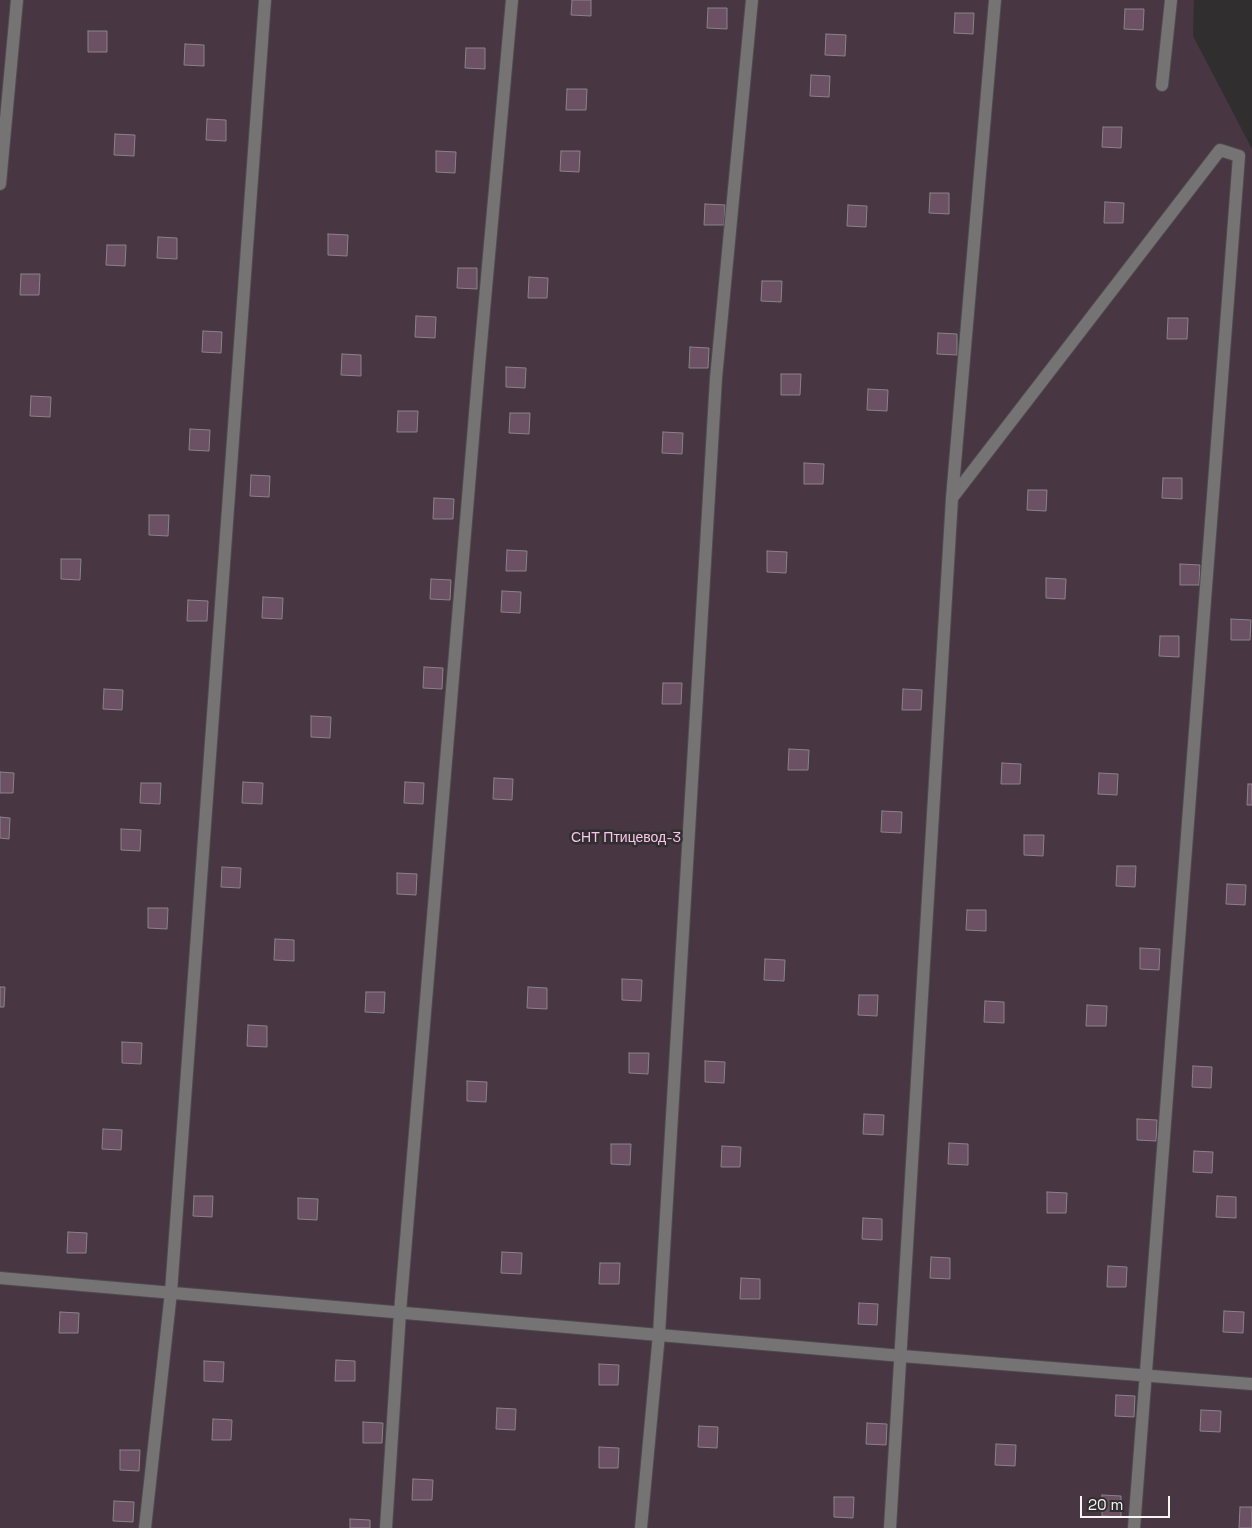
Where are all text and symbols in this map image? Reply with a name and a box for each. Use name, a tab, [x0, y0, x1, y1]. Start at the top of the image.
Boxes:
park label: СНТ Птицевод-3	[571, 830, 681, 846]
scale bar	[1082, 1486, 1172, 1518]
text: 20 m	[1088, 1495, 1123, 1514]

